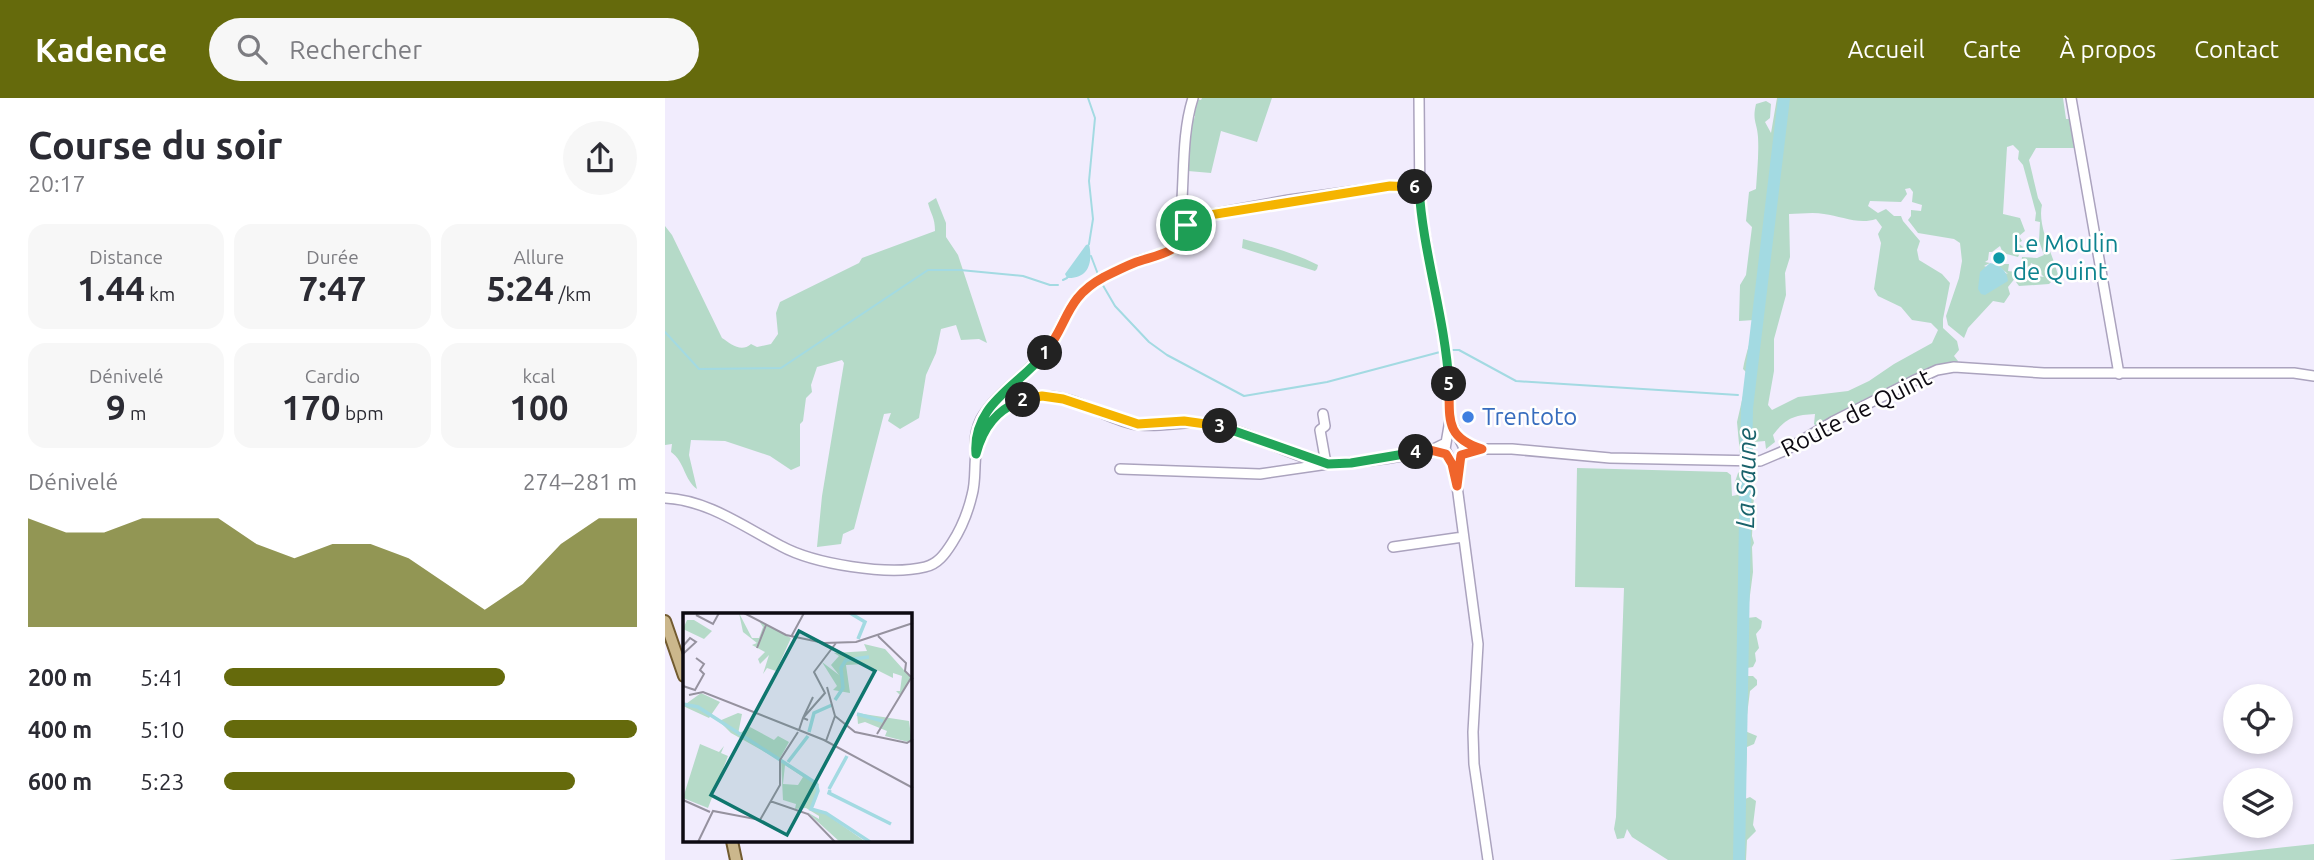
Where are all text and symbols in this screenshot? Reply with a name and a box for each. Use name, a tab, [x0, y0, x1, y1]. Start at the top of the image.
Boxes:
search box	[209, 18, 699, 81]
icon: search	[233, 30, 271, 68]
text: Kadence	[35, 31, 167, 68]
text: Rechercher	[289, 35, 422, 64]
text: Accueil	[1848, 36, 1925, 63]
text: Carte	[1963, 36, 2022, 63]
text: À propos	[2060, 36, 2156, 63]
text: Contact	[2194, 36, 2279, 63]
button: share	[563, 121, 637, 195]
text: Course du soir	[28, 124, 282, 166]
pin: 6	[1397, 170, 1433, 204]
text: 20:17	[28, 171, 86, 196]
text: 6	[1409, 175, 1420, 197]
pin	[1156, 195, 1216, 255]
icon: arrive	[1167, 206, 1205, 244]
place label: Le Moulin de Quint	[2013, 230, 2118, 285]
text: Distance	[89, 246, 163, 268]
text: Durée	[306, 246, 359, 268]
text: Allure	[513, 246, 564, 268]
marker: Le Moulin de Quint	[1991, 250, 2007, 266]
text: 1.44	[77, 268, 145, 308]
text: 7:47	[299, 268, 366, 308]
text: 5:24	[486, 268, 554, 308]
text: km	[145, 283, 175, 305]
text: /km	[554, 283, 591, 305]
pin: 1	[1027, 336, 1063, 370]
text: 1	[1039, 341, 1050, 363]
street label: Route de Quint	[1776, 363, 1936, 462]
text: Dénivelé	[89, 365, 163, 387]
text: Cardio	[305, 365, 360, 387]
text: kcal	[522, 365, 555, 387]
pin: 5	[1431, 366, 1467, 402]
text: 5	[1443, 372, 1454, 394]
pin: 2	[1005, 382, 1041, 418]
text: 9	[106, 387, 126, 427]
text: 170	[281, 387, 341, 427]
text: 100	[509, 387, 568, 427]
text: 2	[1017, 388, 1028, 410]
text: m	[126, 402, 146, 424]
text: bpm	[341, 402, 384, 424]
place label: Trentoto	[1482, 403, 1577, 430]
pin: 3	[1203, 408, 1237, 444]
marker: Trentoto	[1460, 409, 1476, 425]
text: 3	[1214, 414, 1225, 436]
water label: La Saune	[1730, 427, 1761, 529]
pin: 4	[1399, 434, 1433, 470]
text: 4	[1410, 440, 1421, 462]
text: Dénivelé	[28, 469, 118, 494]
text: 274–281 m	[523, 469, 637, 494]
inset map	[683, 613, 912, 842]
text: 200 m	[28, 665, 92, 690]
text: 5:41	[140, 665, 185, 690]
map controls	[2223, 684, 2293, 838]
button: locate	[2223, 684, 2293, 754]
text: 400 m	[28, 717, 92, 742]
text: 5:10	[140, 717, 185, 742]
button: layers	[2223, 768, 2293, 838]
text: 600 m	[28, 769, 92, 794]
text: 5:23	[140, 769, 185, 794]

